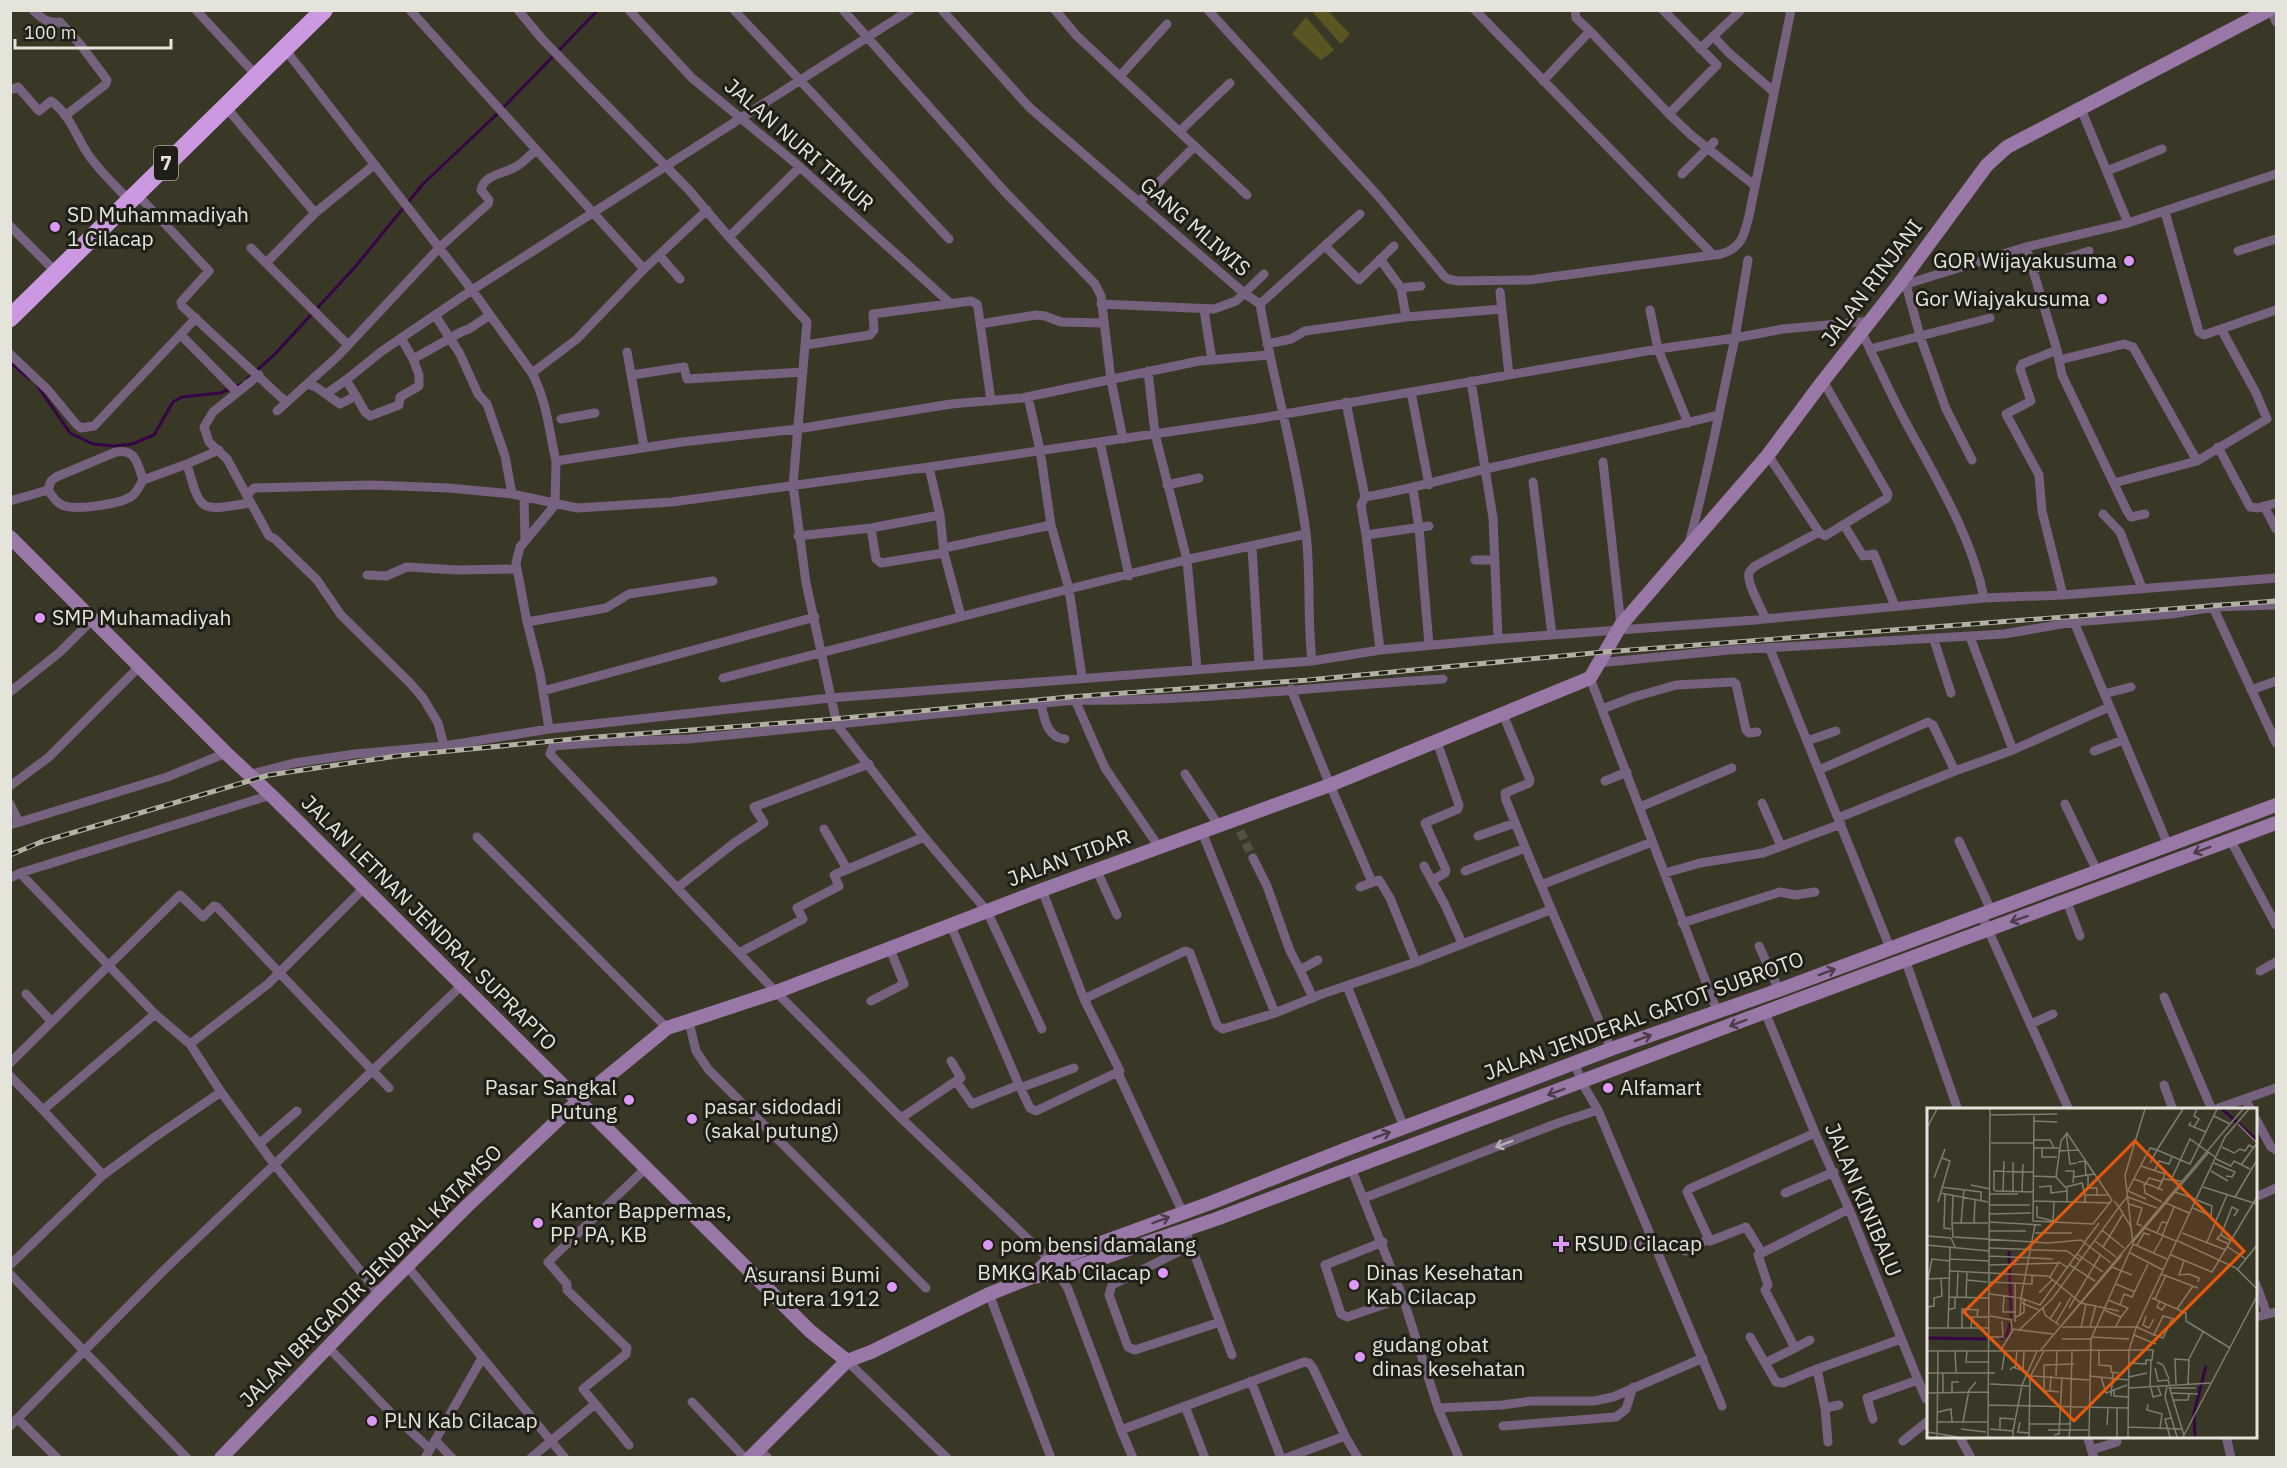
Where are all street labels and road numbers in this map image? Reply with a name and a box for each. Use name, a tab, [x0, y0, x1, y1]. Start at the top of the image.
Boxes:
street label: JALAN NURI TIMUR	[719, 72, 880, 217]
road number: 7	[154, 146, 178, 180]
street label: GANG MLIWIS	[1134, 170, 1257, 282]
street label: JALAN RINJANI	[1814, 213, 1928, 352]
street label: JALAN LETNAN JENDRAL SUPRAPTO	[296, 788, 564, 1056]
street label: JALAN TIDAR	[1003, 822, 1134, 892]
street label: JALAN JENDERAL GATOT SUBROTO	[1480, 944, 1808, 1086]
street label: JALAN KINIBALU	[1819, 1119, 1909, 1281]
street label: JALAN BRIGADIR JENDRAL KATAMSO	[233, 1138, 508, 1413]

